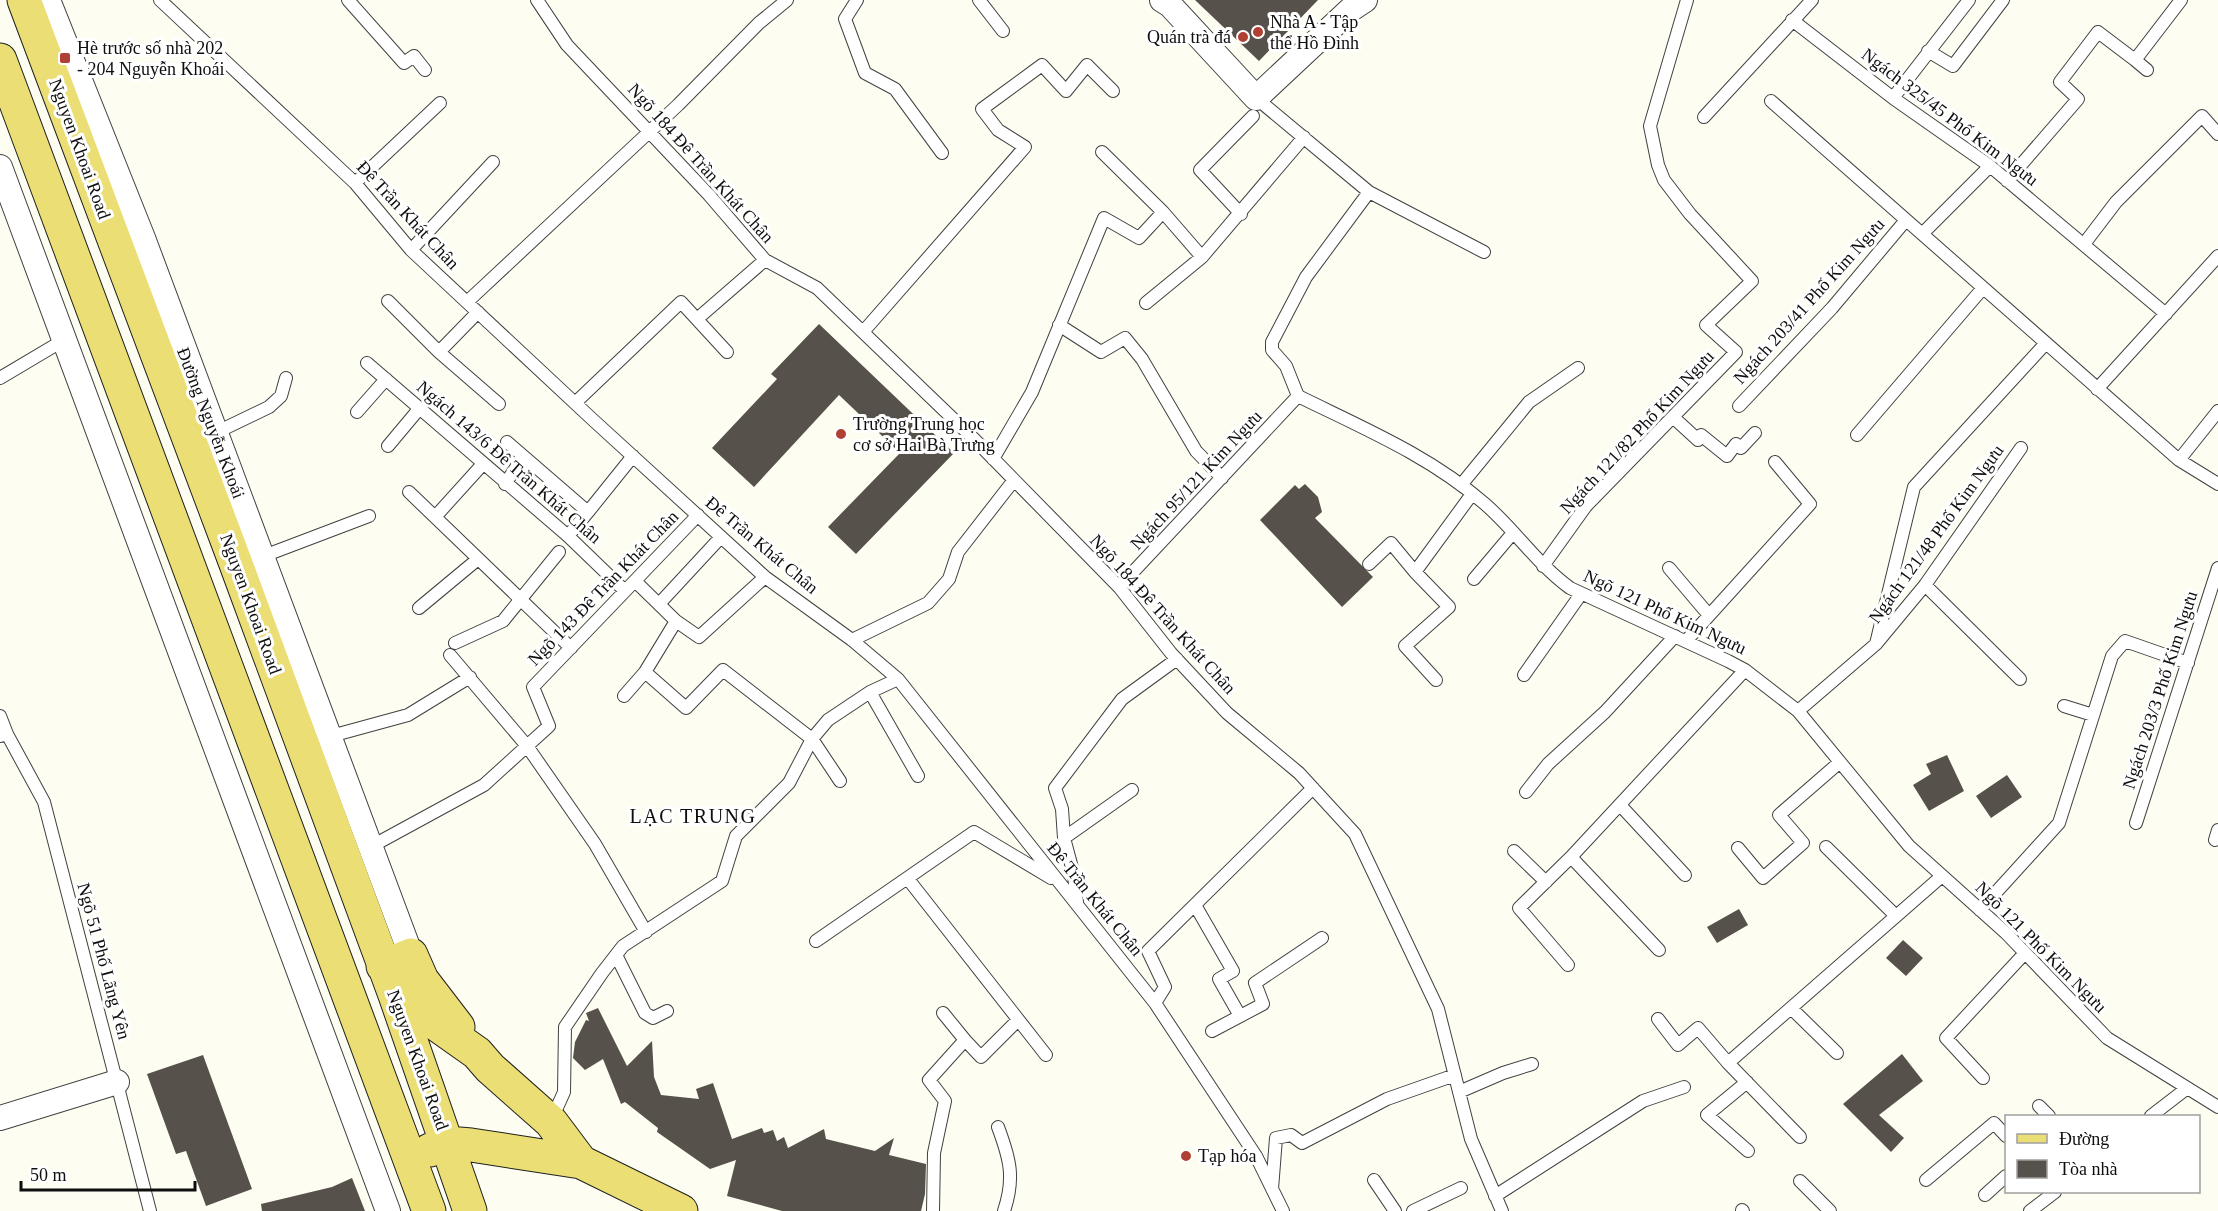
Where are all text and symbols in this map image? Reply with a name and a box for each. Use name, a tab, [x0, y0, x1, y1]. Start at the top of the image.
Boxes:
place label: Nhà A - Tập thể Hồ Đình	[1270, 12, 1359, 53]
marker: Nhà A - Tập thể Hồ Đình	[1251, 25, 1265, 39]
place label: Quán trà đá	[1147, 27, 1231, 47]
marker: Quán trà đá	[1236, 30, 1250, 44]
place label: Hè trước số nhà 202 - 204 Nguyễn Khoái	[77, 38, 224, 79]
street label: Ngách 325/45 Phố Kim Ngưu	[1858, 44, 2042, 190]
marker: Hè trước số nhà 202 - 204 Nguyễn Khoái	[58, 51, 72, 65]
street label: Nguyen Khoai Road	[45, 76, 115, 222]
street label: Ngõ 184 Đê Trần Khát Chân	[624, 79, 778, 247]
street label: Đê Trần Khát Chân	[353, 157, 463, 273]
street label: Ngách 203/41 Phố Kim Ngưu	[1729, 214, 1889, 388]
street label: Đường Nguyễn Khoái	[173, 345, 249, 501]
street label: Ngách 121/82 Phố Kim Ngưu	[1556, 346, 1718, 518]
street label: Ngách 143/6 Đê Trần Khát Chân	[413, 377, 605, 547]
street label: Ngách 95/121 Kim Ngưu	[1126, 406, 1266, 554]
place label: Trường Trung học cơ sở Hai Bà Trưng	[853, 414, 995, 455]
marker: Trường Trung học cơ sở Hai Bà Trưng	[834, 427, 848, 441]
street label: Ngách 121/48 Phố Kim Ngưu	[1865, 441, 2007, 627]
street label: Đê Trần Khát Chân	[702, 492, 822, 598]
street label: Ngõ 143 Đê Trần Khát Chân	[524, 506, 682, 670]
street label: Ngõ 184 Đê Trần Khát Chân	[1086, 530, 1240, 698]
street label: Nguyen Khoai Road	[216, 531, 286, 677]
street label: Ngõ 121 Phố Kim Ngưu	[1581, 566, 1749, 658]
street label: Ngách 203/3 Phố Kim Ngưu	[2119, 589, 2201, 791]
district label: LẠC TRUNG	[629, 805, 757, 827]
street label: Đê Trần Khát Chân	[1043, 838, 1147, 960]
street label: Ngõ 121 Phố Kim Ngưu	[1971, 877, 2111, 1017]
street label: Ngõ 51 Phố Lãng Yên	[73, 880, 135, 1042]
street label: Nguyen Khoai Road	[383, 987, 453, 1133]
legend	[2005, 1115, 2200, 1193]
text: Đường	[2059, 1129, 2109, 1149]
place label: Tạp hóa	[1198, 1146, 1256, 1166]
marker: Tạp hóa	[1179, 1149, 1193, 1163]
scale bar	[21, 1154, 195, 1192]
text: Tòa nhà	[2059, 1159, 2117, 1179]
text: 50 m	[30, 1165, 67, 1185]

